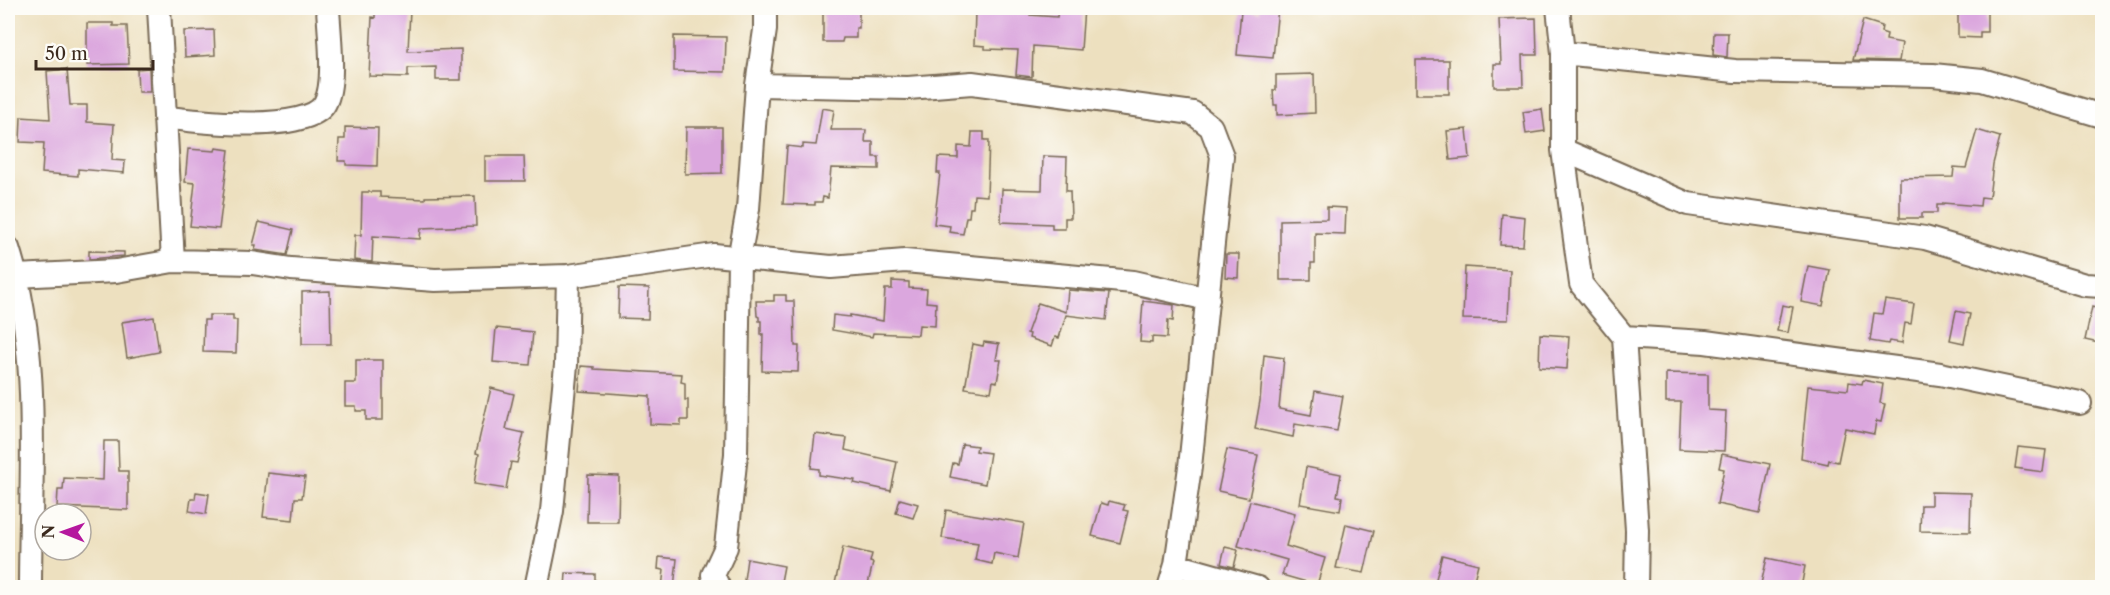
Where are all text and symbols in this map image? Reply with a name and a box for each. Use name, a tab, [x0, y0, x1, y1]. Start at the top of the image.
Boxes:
scale bar	[36, 33, 153, 71]
text: 50 m	[45, 43, 88, 65]
north arrow	[33, 502, 93, 562]
text: N	[38, 525, 58, 539]

